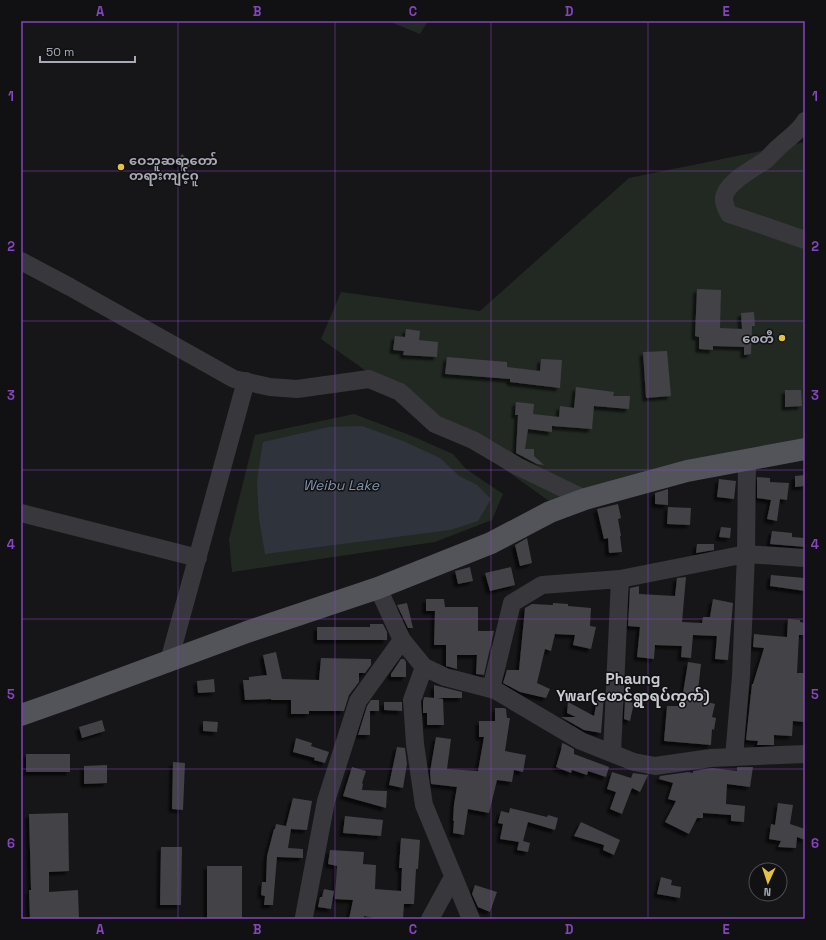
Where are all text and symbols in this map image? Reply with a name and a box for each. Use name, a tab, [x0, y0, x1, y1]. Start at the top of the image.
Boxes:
text: A	[96, 3, 105, 20]
text: B	[253, 3, 262, 20]
text: C	[409, 3, 417, 20]
text: D	[565, 3, 574, 20]
text: E	[722, 3, 730, 20]
scale bar	[40, 38, 135, 64]
text: 50 m	[46, 44, 74, 60]
text: 1	[8, 88, 14, 105]
text: 1	[812, 88, 818, 105]
place label: ဝေဘူဆရာတော် တရားကျင့်ဂူ	[129, 151, 218, 187]
marker: ဝေဘူဆရာတော် တရားကျင့်ဂူ	[116, 162, 126, 172]
text: 2	[7, 238, 15, 255]
text: 2	[811, 238, 819, 255]
place label: စေတီ	[742, 330, 774, 347]
marker: စေတီ	[777, 333, 787, 343]
text: 3	[7, 387, 15, 404]
text: 3	[811, 387, 819, 404]
water label: Weibu Lake	[303, 476, 380, 494]
text: 4	[7, 536, 15, 553]
text: 4	[811, 536, 819, 553]
district label: Phaung Ywar(ဖောင်ရွာရပ်ကွက်)	[556, 669, 710, 708]
text: 5	[7, 686, 15, 703]
text: 5	[811, 686, 819, 703]
text: 6	[7, 835, 15, 852]
text: 6	[811, 835, 819, 852]
north arrow	[748, 862, 788, 902]
text: N	[763, 885, 772, 899]
text: A	[96, 921, 105, 938]
text: B	[253, 921, 262, 938]
text: C	[409, 921, 417, 938]
text: D	[565, 921, 574, 938]
text: E	[722, 921, 730, 938]

